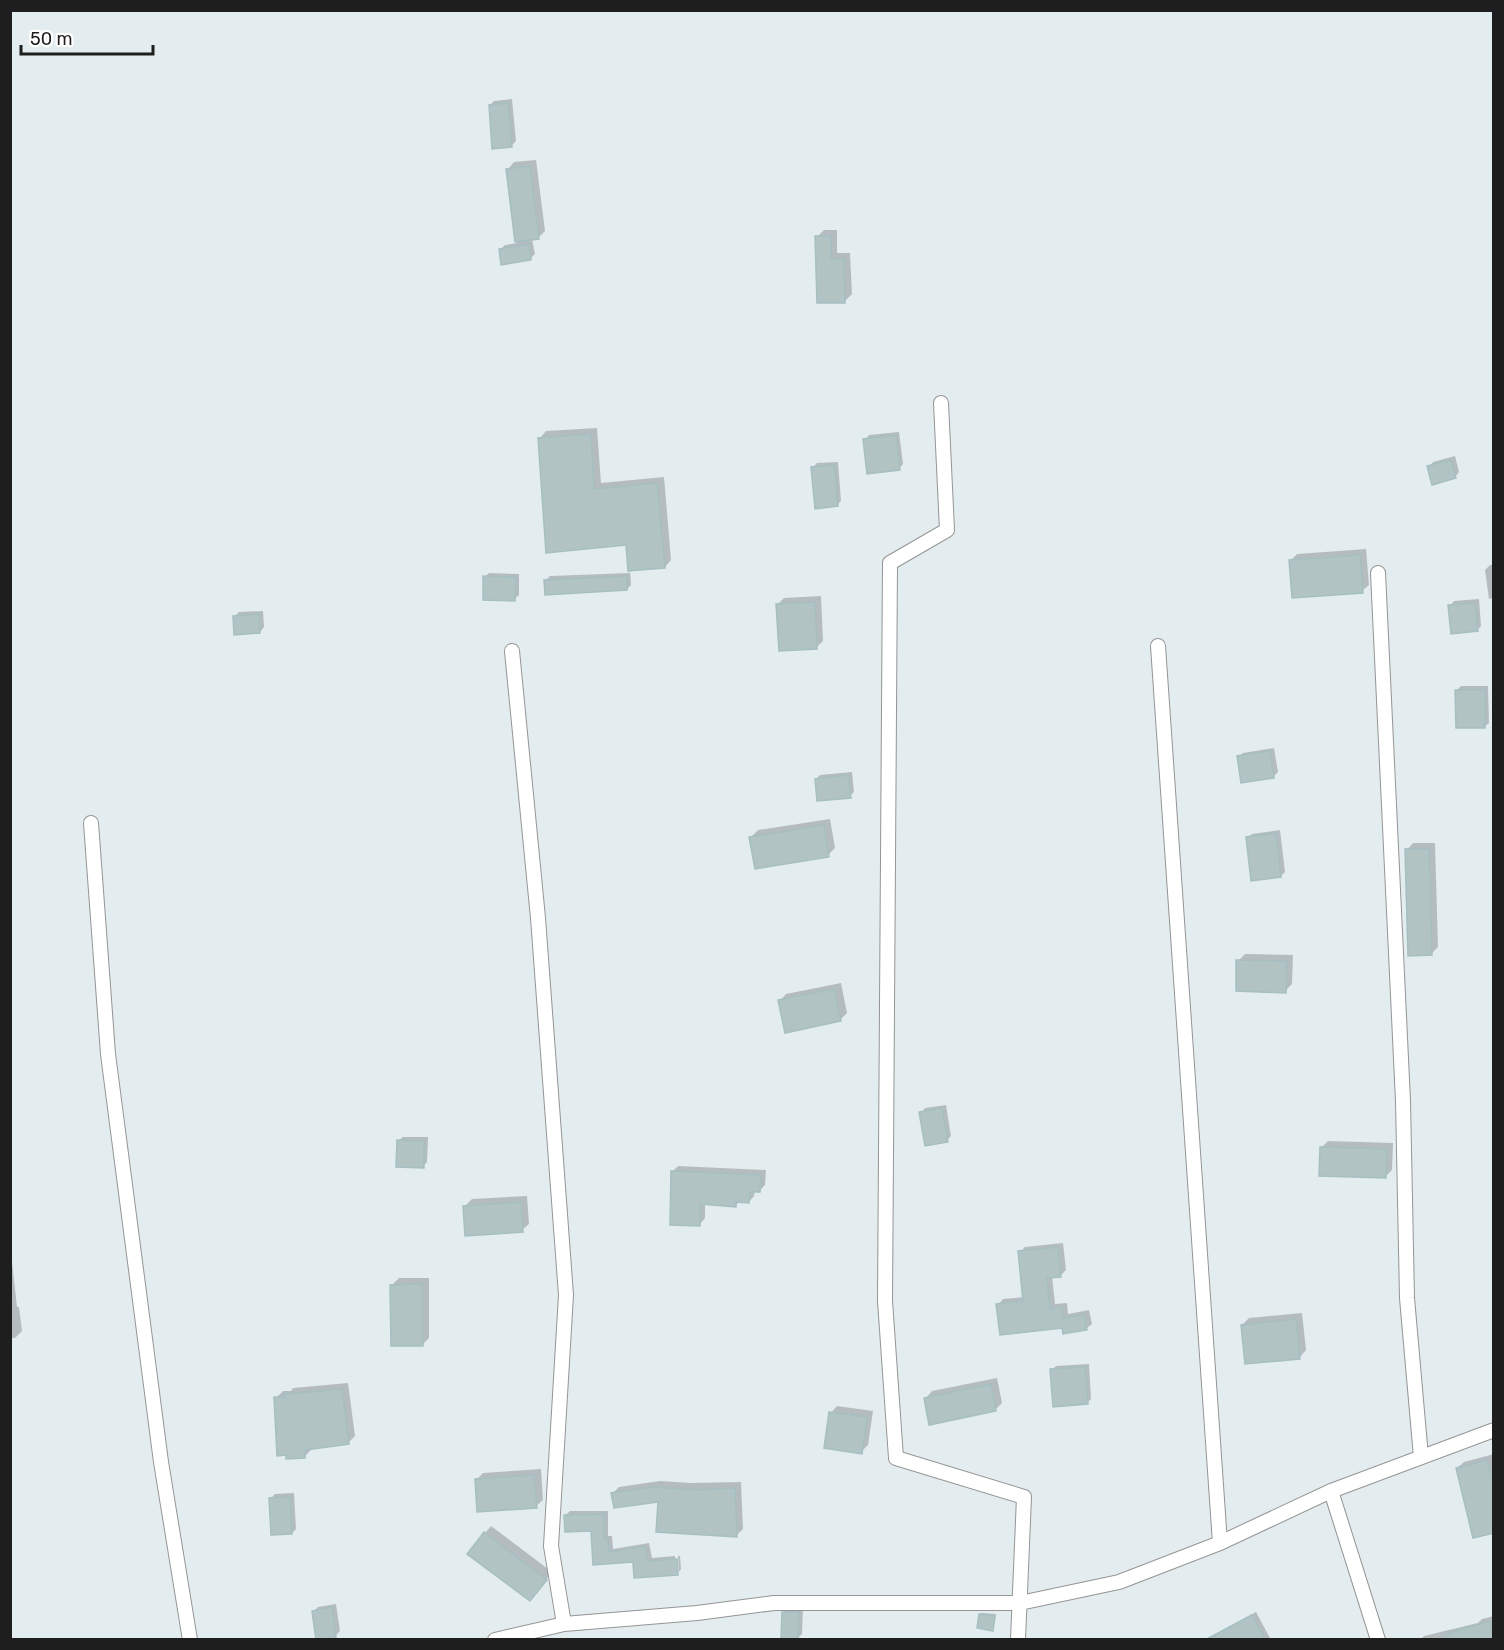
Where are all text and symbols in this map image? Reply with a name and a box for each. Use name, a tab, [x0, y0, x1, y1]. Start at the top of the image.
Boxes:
scale bar	[21, 18, 153, 56]
text: 50 m	[30, 28, 73, 50]

